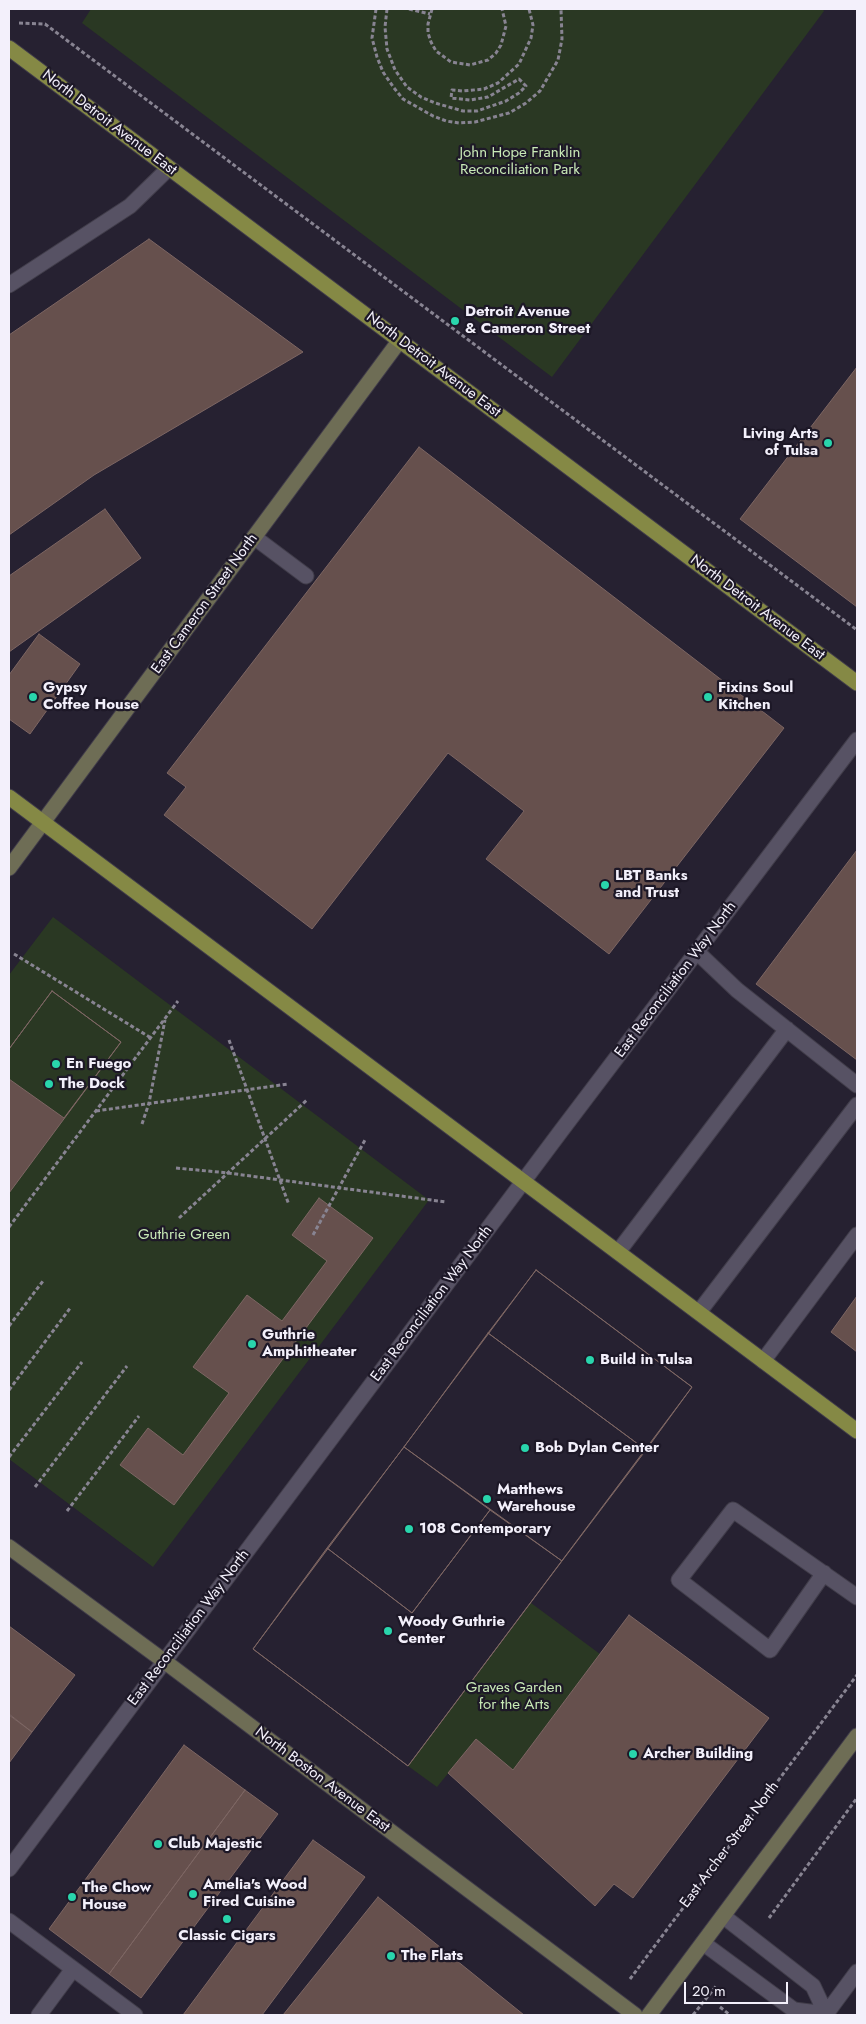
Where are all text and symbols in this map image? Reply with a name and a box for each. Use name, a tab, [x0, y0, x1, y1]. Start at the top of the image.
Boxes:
street label: North Detroit Avenue East	[38, 66, 180, 180]
park label: John Hope Franklin Reconciliation Park	[460, 144, 580, 179]
place label: Detroit Avenue & Cameron Street	[465, 303, 590, 338]
street label: North Detroit Avenue East	[362, 308, 504, 422]
marker: Detroit Avenue & Cameron Street	[449, 315, 461, 327]
place label: Living Arts of Tulsa	[743, 425, 818, 460]
marker: Living Arts of Tulsa	[822, 437, 834, 449]
street label: East Cameron Street North	[148, 530, 262, 678]
street label: North Detroit Avenue East	[686, 551, 828, 665]
place label: Gypsy Coffee House	[43, 679, 139, 714]
place label: Fixins Soul Kitchen	[718, 679, 793, 714]
marker: Gypsy Coffee House	[27, 691, 39, 703]
marker: Fixins Soul Kitchen	[702, 691, 714, 703]
place label: LBT Banks and Trust	[615, 867, 688, 902]
marker: LBT Banks and Trust	[599, 879, 611, 891]
street label: East Reconciliation Way North	[611, 898, 741, 1062]
place label: En Fuego	[66, 1055, 131, 1073]
marker: En Fuego	[50, 1058, 62, 1070]
place label: The Dock	[59, 1075, 125, 1093]
marker: The Dock	[43, 1078, 55, 1090]
street label: East Reconciliation Way North	[367, 1222, 497, 1386]
park label: Guthrie Green	[138, 1226, 230, 1244]
place label: Guthrie Amphitheater	[262, 1326, 357, 1361]
marker: Guthrie Amphitheater	[246, 1338, 258, 1350]
place label: Build in Tulsa	[600, 1351, 693, 1369]
marker: Build in Tulsa	[584, 1354, 596, 1366]
place label: Bob Dylan Center	[535, 1439, 659, 1457]
marker: Bob Dylan Center	[519, 1442, 531, 1454]
place label: Matthews Warehouse	[497, 1481, 576, 1516]
marker: Matthews Warehouse	[481, 1493, 493, 1505]
place label: 108 Contemporary	[419, 1520, 551, 1538]
marker: 108 Contemporary	[403, 1523, 415, 1535]
street label: East Reconciliation Way North	[124, 1546, 254, 1710]
place label: Woody Guthrie Center	[398, 1613, 505, 1648]
marker: Woody Guthrie Center	[382, 1625, 394, 1637]
park label: Graves Garden for the Arts	[466, 1679, 562, 1714]
street label: North Boston Avenue East	[251, 1723, 393, 1837]
place label: Archer Building	[643, 1745, 753, 1763]
marker: Archer Building	[627, 1748, 639, 1760]
street label: East Archer Street North	[677, 1778, 783, 1912]
place label: Club Majestic	[168, 1835, 262, 1853]
marker: Club Majestic	[152, 1838, 164, 1850]
place label: Amelia's Wood Fired Cuisine	[203, 1876, 307, 1911]
place label: The Chow House	[82, 1879, 151, 1914]
marker: Amelia's Wood Fired Cuisine	[187, 1888, 199, 1900]
marker: The Chow House	[66, 1891, 78, 1903]
marker: Classic Cigars	[221, 1913, 233, 1925]
place label: Classic Cigars	[178, 1927, 276, 1945]
place label: The Flats	[401, 1947, 463, 1965]
marker: The Flats	[385, 1950, 397, 1962]
scale bar	[686, 1972, 790, 2004]
text: 20 m	[692, 1980, 726, 2002]

